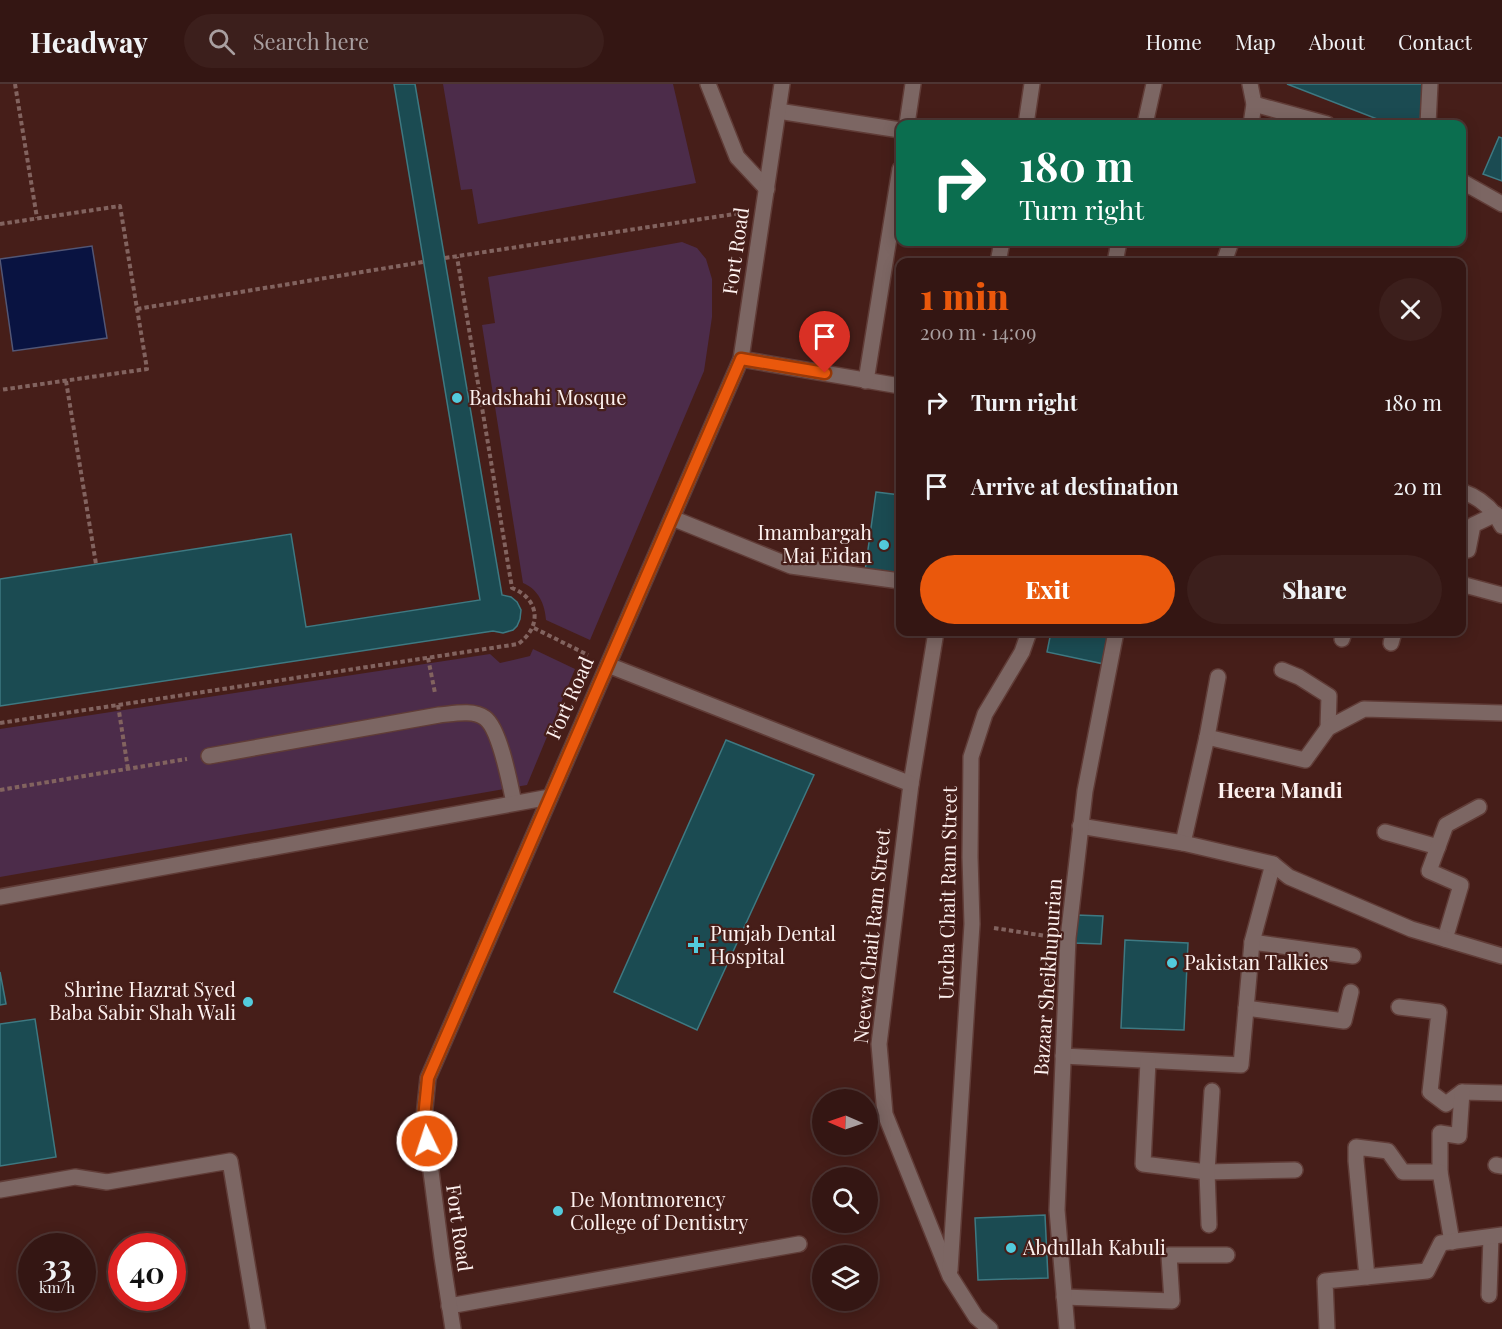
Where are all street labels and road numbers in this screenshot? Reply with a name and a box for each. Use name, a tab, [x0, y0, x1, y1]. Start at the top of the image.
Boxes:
street label: Fort Road	[715, 205, 754, 296]
street label: Fort Road	[538, 651, 599, 743]
street label: Uncha Chait Ram Street	[931, 785, 962, 1000]
street label: Neewa Chait Ram Street	[846, 826, 895, 1045]
street label: Bazaar Sheikhupurian	[1026, 877, 1067, 1076]
street label: Fort Road	[441, 1182, 480, 1274]

